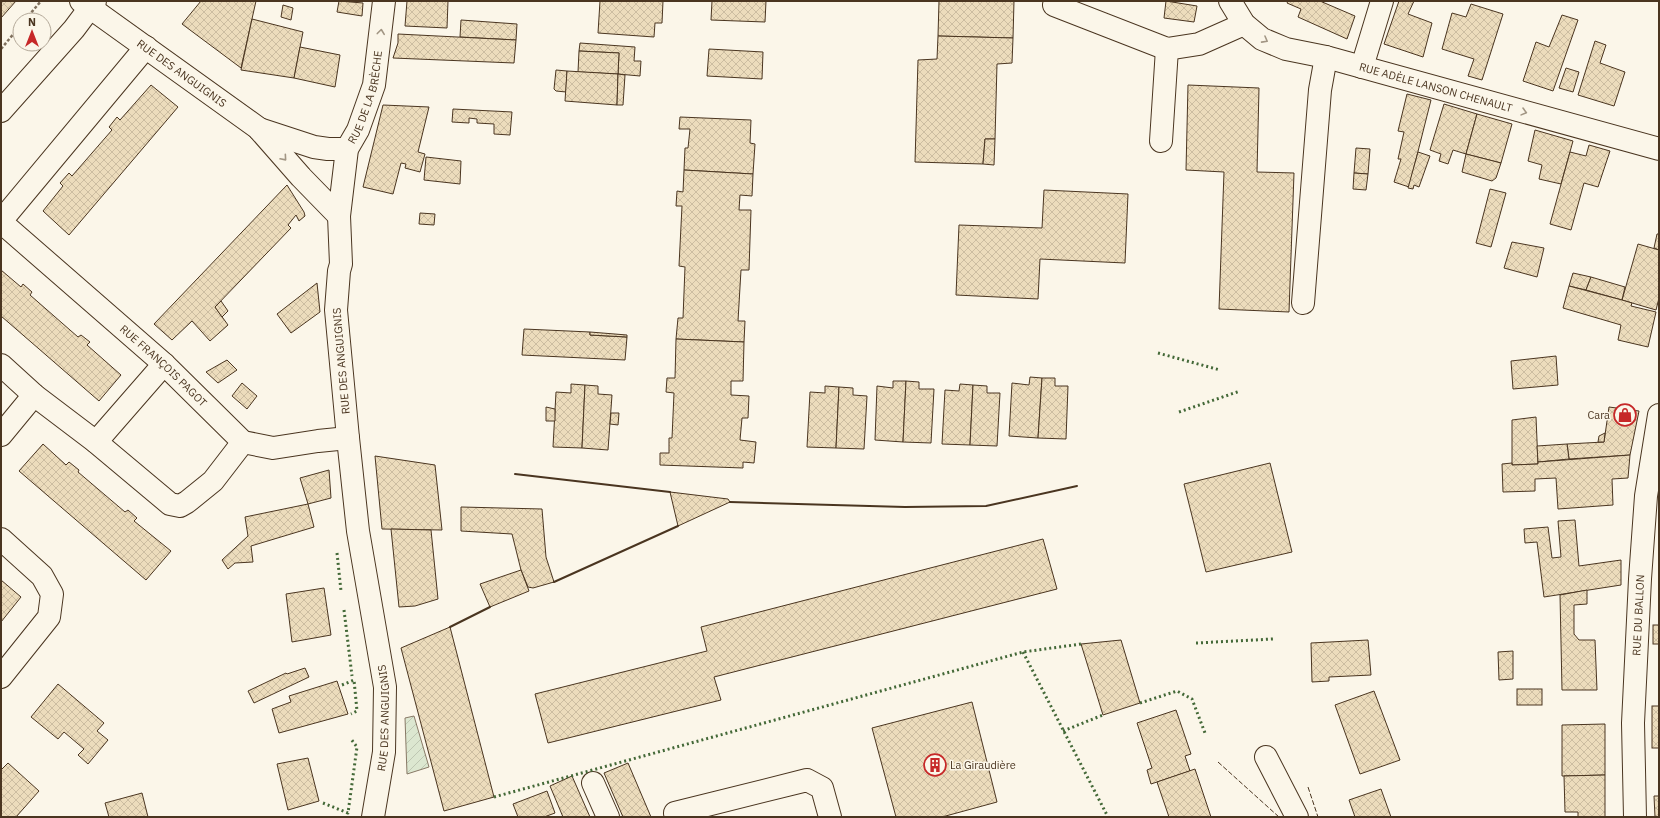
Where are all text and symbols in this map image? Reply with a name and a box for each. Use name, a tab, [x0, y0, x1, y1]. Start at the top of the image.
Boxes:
north arrow	[12, 12, 52, 52]
text: N	[28, 15, 36, 29]
one-way arrow	[376, 29, 385, 35]
one-way arrow	[1261, 35, 1268, 42]
street label: RUE DES ANGUIGNIS	[134, 36, 229, 110]
street label: RUE DE LA BRÈCHE	[345, 50, 385, 146]
street label: RUE ADÈLE LANSON CHENAULT	[1358, 59, 1515, 115]
one-way arrow	[1521, 107, 1528, 115]
one-way arrow	[279, 153, 286, 160]
street label: RUE DES ANGUIGNIS	[329, 307, 353, 415]
street label: RUE FRANÇOIS PAGOT	[117, 322, 211, 410]
shop icon: Cara	[1612, 402, 1638, 428]
place label: Cara	[1587, 408, 1610, 422]
street label: RUE DU BALLON	[1629, 574, 1647, 656]
street label: RUE DES ANGUIGNIS	[374, 664, 393, 772]
building icon: La Giraudière	[922, 752, 948, 778]
place label: La Giraudière	[950, 758, 1016, 772]

